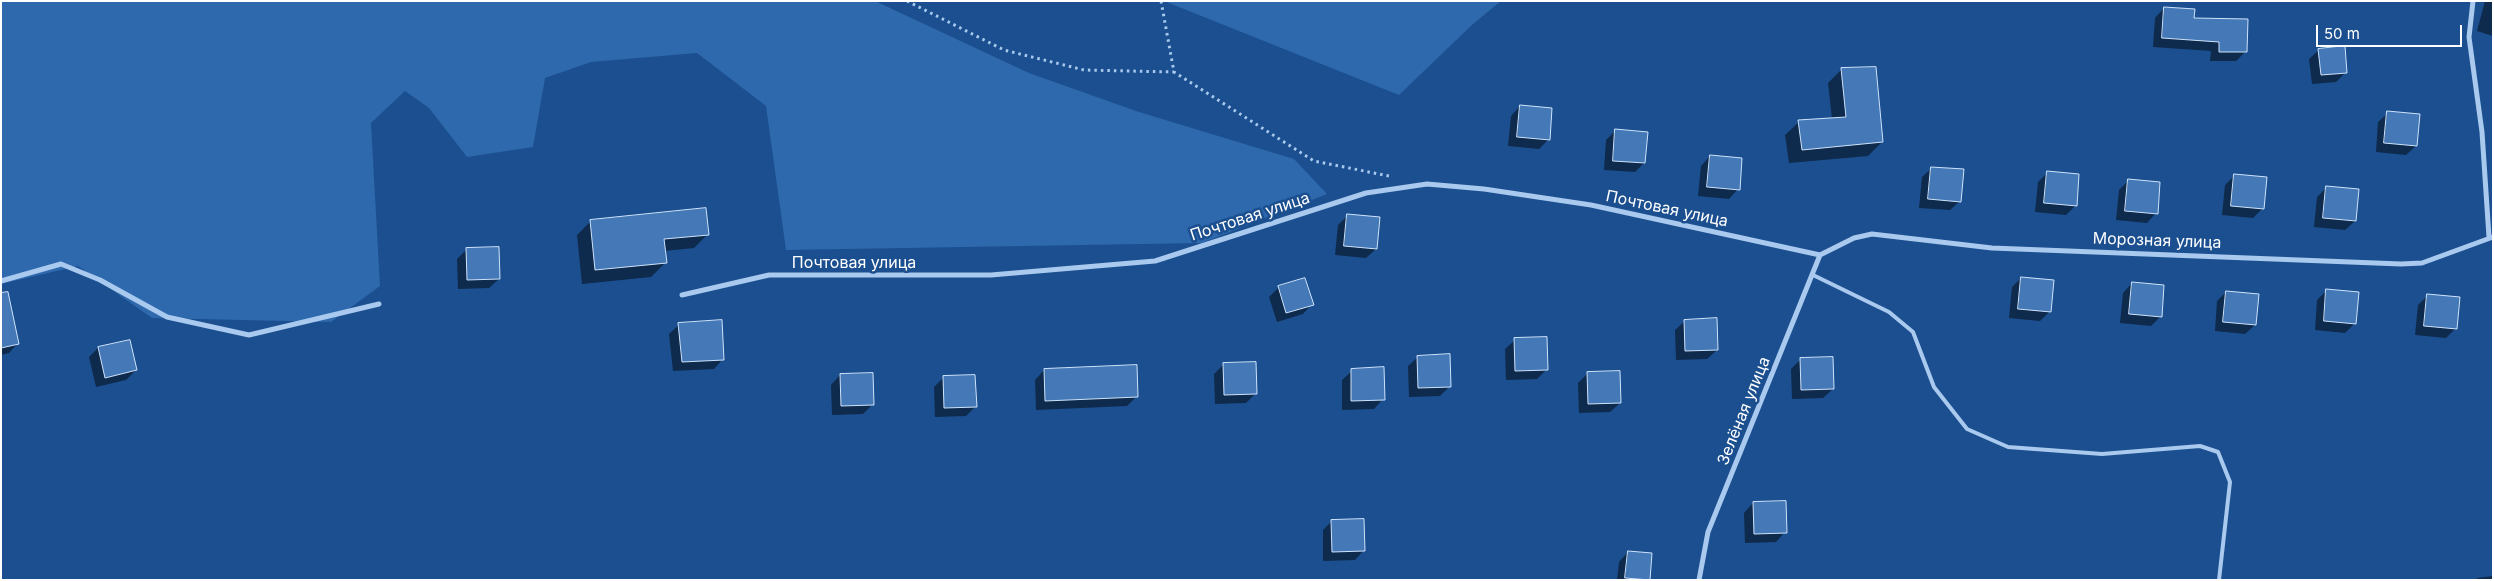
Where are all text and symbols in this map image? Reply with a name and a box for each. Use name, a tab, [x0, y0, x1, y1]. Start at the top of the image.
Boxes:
scale bar	[2319, 15, 2465, 47]
text: 50 m	[2324, 24, 2360, 43]
street label: Почтовая улица	[1604, 187, 1730, 231]
street label: Почтовая улица	[1188, 189, 1312, 245]
street label: Морозная улица	[2092, 229, 2222, 253]
street label: Почтовая улица	[792, 253, 916, 273]
street label: Зелёная улица	[1714, 354, 1774, 468]

